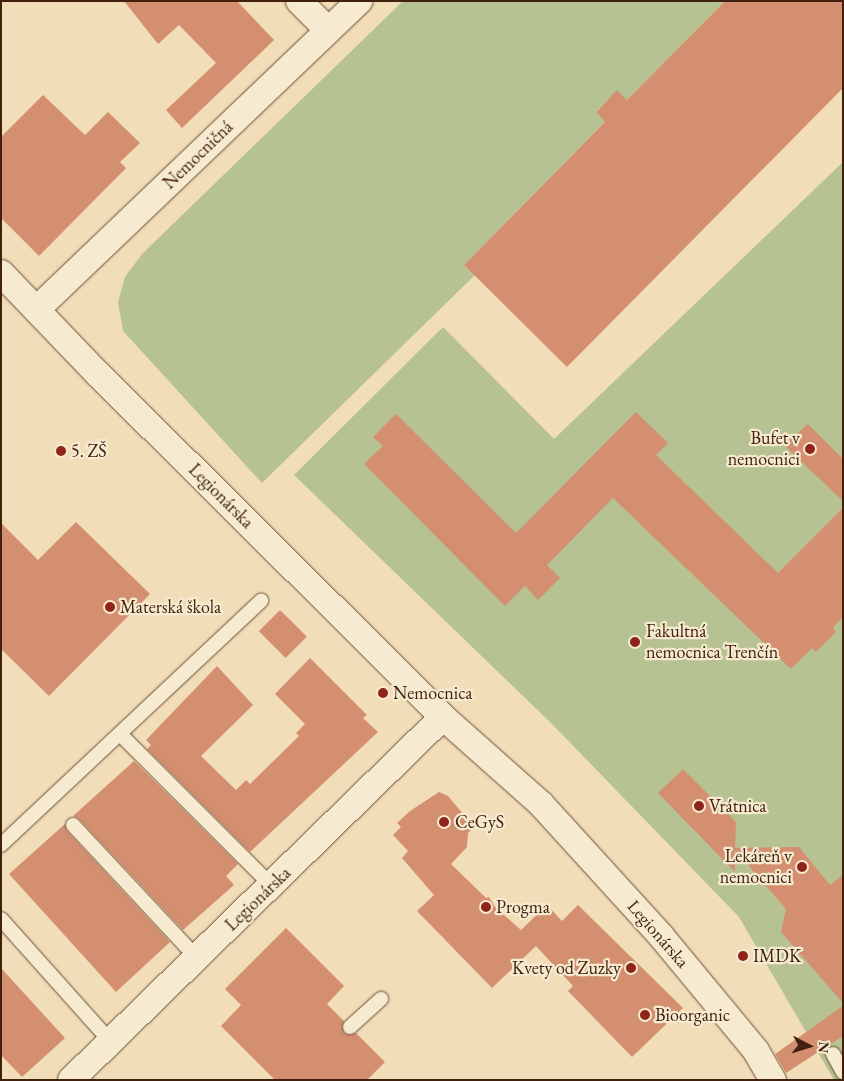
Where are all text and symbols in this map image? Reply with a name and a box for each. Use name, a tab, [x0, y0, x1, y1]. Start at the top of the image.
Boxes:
street label: Nemocničná	[159, 116, 237, 194]
place label: Bufet v nemocnici	[728, 428, 800, 470]
place label: 5. ZŠ	[71, 440, 107, 462]
marker: Bufet v nemocnici	[804, 443, 816, 455]
marker: 5. ZŠ	[55, 445, 67, 457]
street label: Legionárska	[184, 459, 258, 533]
place label: Materská škola	[120, 596, 221, 618]
marker: Materská škola	[104, 601, 116, 613]
place label: Fakultná nemocnica Trenčín	[646, 621, 778, 664]
marker: Fakultná nemocnica Trenčín	[628, 635, 642, 649]
place label: Nemocnica	[393, 682, 472, 704]
marker: Nemocnica	[377, 687, 389, 699]
place label: Vrátnica	[709, 795, 766, 817]
marker: Vrátnica	[693, 800, 705, 812]
place label: CeGyS	[455, 811, 504, 833]
marker: CeGyS	[437, 815, 451, 829]
place label: Lekáreň v nemocnici	[720, 846, 792, 889]
marker: Lekáreň v nemocnici	[796, 861, 808, 873]
street label: Legionárska	[221, 862, 295, 936]
place label: Progma	[496, 896, 550, 918]
street label: Legionárska	[623, 896, 693, 972]
marker: Progma	[480, 901, 492, 913]
place label: IMDK	[753, 945, 801, 967]
marker: IMDK	[737, 950, 749, 962]
place label: Kvety od Zuzky	[512, 957, 621, 979]
marker: Kvety od Zuzky	[625, 962, 637, 974]
place label: Bioorganic	[655, 1004, 730, 1026]
marker: Bioorganic	[639, 1009, 651, 1021]
north arrow	[784, 1021, 834, 1071]
text: N	[814, 1041, 833, 1054]

